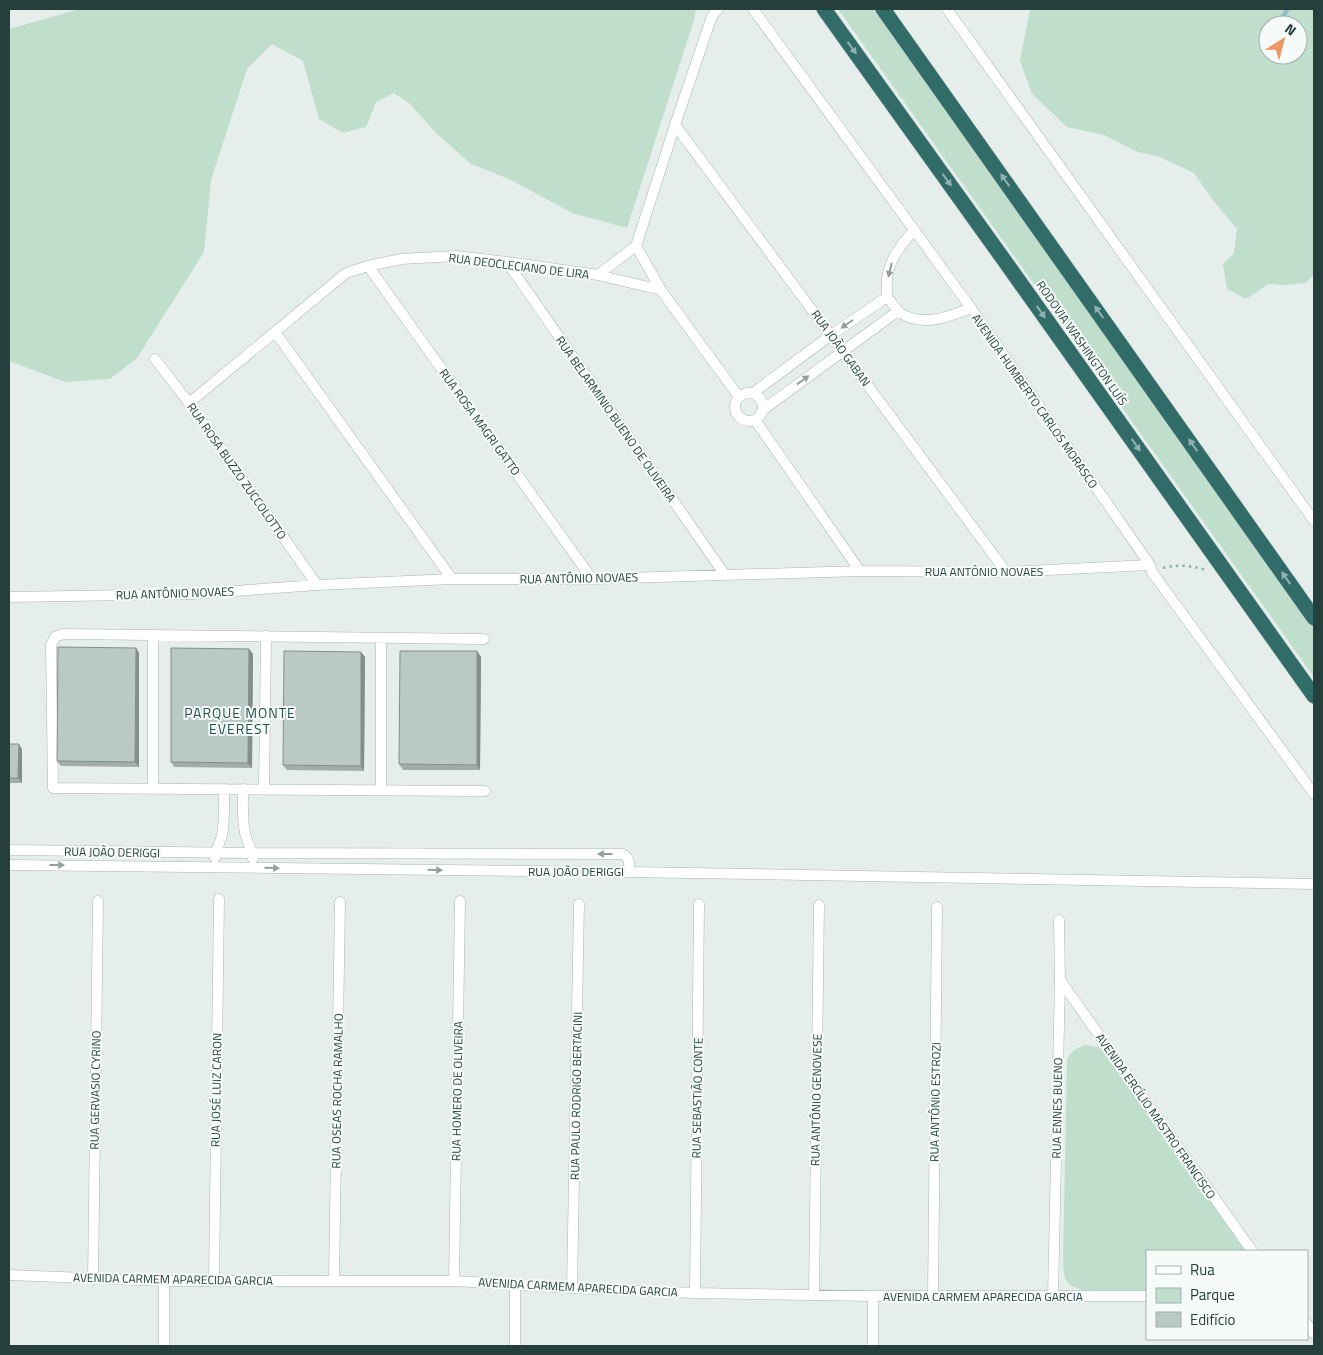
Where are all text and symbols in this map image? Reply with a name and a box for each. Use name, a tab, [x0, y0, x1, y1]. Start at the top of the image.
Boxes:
north arrow	[1258, 15, 1308, 65]
text: N	[1281, 18, 1301, 40]
one-way arrow	[847, 41, 857, 55]
one-way arrow	[942, 173, 952, 187]
one-way arrow	[1000, 173, 1010, 187]
street label: RUA DEOCLECIANO DE LIRA	[448, 248, 590, 284]
one-way arrow	[885, 263, 893, 279]
street label: RODOVIA WASHINGTON LUÍS	[1032, 277, 1132, 409]
street label: RUA JOÃO GABAN	[807, 306, 875, 390]
one-way arrow	[1036, 306, 1046, 319]
one-way arrow	[1094, 306, 1104, 319]
street label: AVENIDA HUMBERTO CARLOS MORASCO	[967, 310, 1103, 492]
one-way arrow	[840, 319, 854, 329]
street label: RUA BELARMINIO BUENO DE OLIVEIRA	[551, 332, 681, 506]
street label: RUA ROSA MAGRI GATTO	[435, 365, 525, 479]
one-way arrow	[796, 375, 810, 385]
street label: RUA ROSA BUZZO ZUCCOLOTTO	[182, 399, 292, 543]
one-way arrow	[1130, 438, 1141, 451]
one-way arrow	[1188, 439, 1198, 452]
street label: RUA ANTÔNIO NOVAES	[925, 562, 1043, 581]
street label: RUA ANTÔNIO NOVAES	[520, 567, 638, 589]
one-way arrow	[1281, 571, 1291, 585]
street label: RUA ANTÔNIO NOVAES	[115, 581, 235, 605]
district label: PARQUE MONTE EVEREST	[184, 702, 296, 739]
street label: RUA JOÃO DERIGGI	[64, 842, 160, 862]
one-way arrow	[597, 850, 613, 858]
one-way arrow	[50, 862, 66, 870]
street label: RUA JOÃO DERIGGI	[528, 862, 624, 881]
one-way arrow	[265, 864, 281, 872]
one-way arrow	[427, 866, 443, 874]
street label: RUA PAULO RODRIGO BERTACINI	[565, 1012, 587, 1180]
street label: RUA OSEAS ROCHA RAMALHO	[326, 1013, 348, 1169]
street label: RUA HOMERO DE OLIVEIRA	[446, 1021, 468, 1161]
street label: AVENIDA ERCÍLIO MASTRO FRANCISCO	[1091, 1029, 1221, 1203]
street label: RUA GERVASIO CYRINO	[84, 1030, 106, 1150]
street label: RUA JOSÉ LUIZ CARON	[206, 1033, 226, 1147]
street label: RUA ANTÔNIO GENOVESE	[805, 1033, 827, 1166]
street label: RUA SEBASTIÃO CONTE	[686, 1037, 708, 1159]
street label: RUA ANTÔNIO ESTROZI	[924, 1042, 946, 1162]
street label: RUA ENNES BUENO	[1047, 1057, 1067, 1159]
legend	[1146, 1250, 1308, 1340]
text: Rua	[1190, 1258, 1215, 1281]
street label: AVENIDA CARMEM APARECIDA GARCIA	[73, 1268, 273, 1290]
street label: AVENIDA CARMEM APARECIDA GARCIA	[478, 1272, 678, 1302]
text: Parque	[1190, 1283, 1235, 1306]
street label: AVENIDA CARMEM APARECIDA GARCIA	[883, 1287, 1083, 1306]
text: Edifício	[1190, 1308, 1235, 1331]

